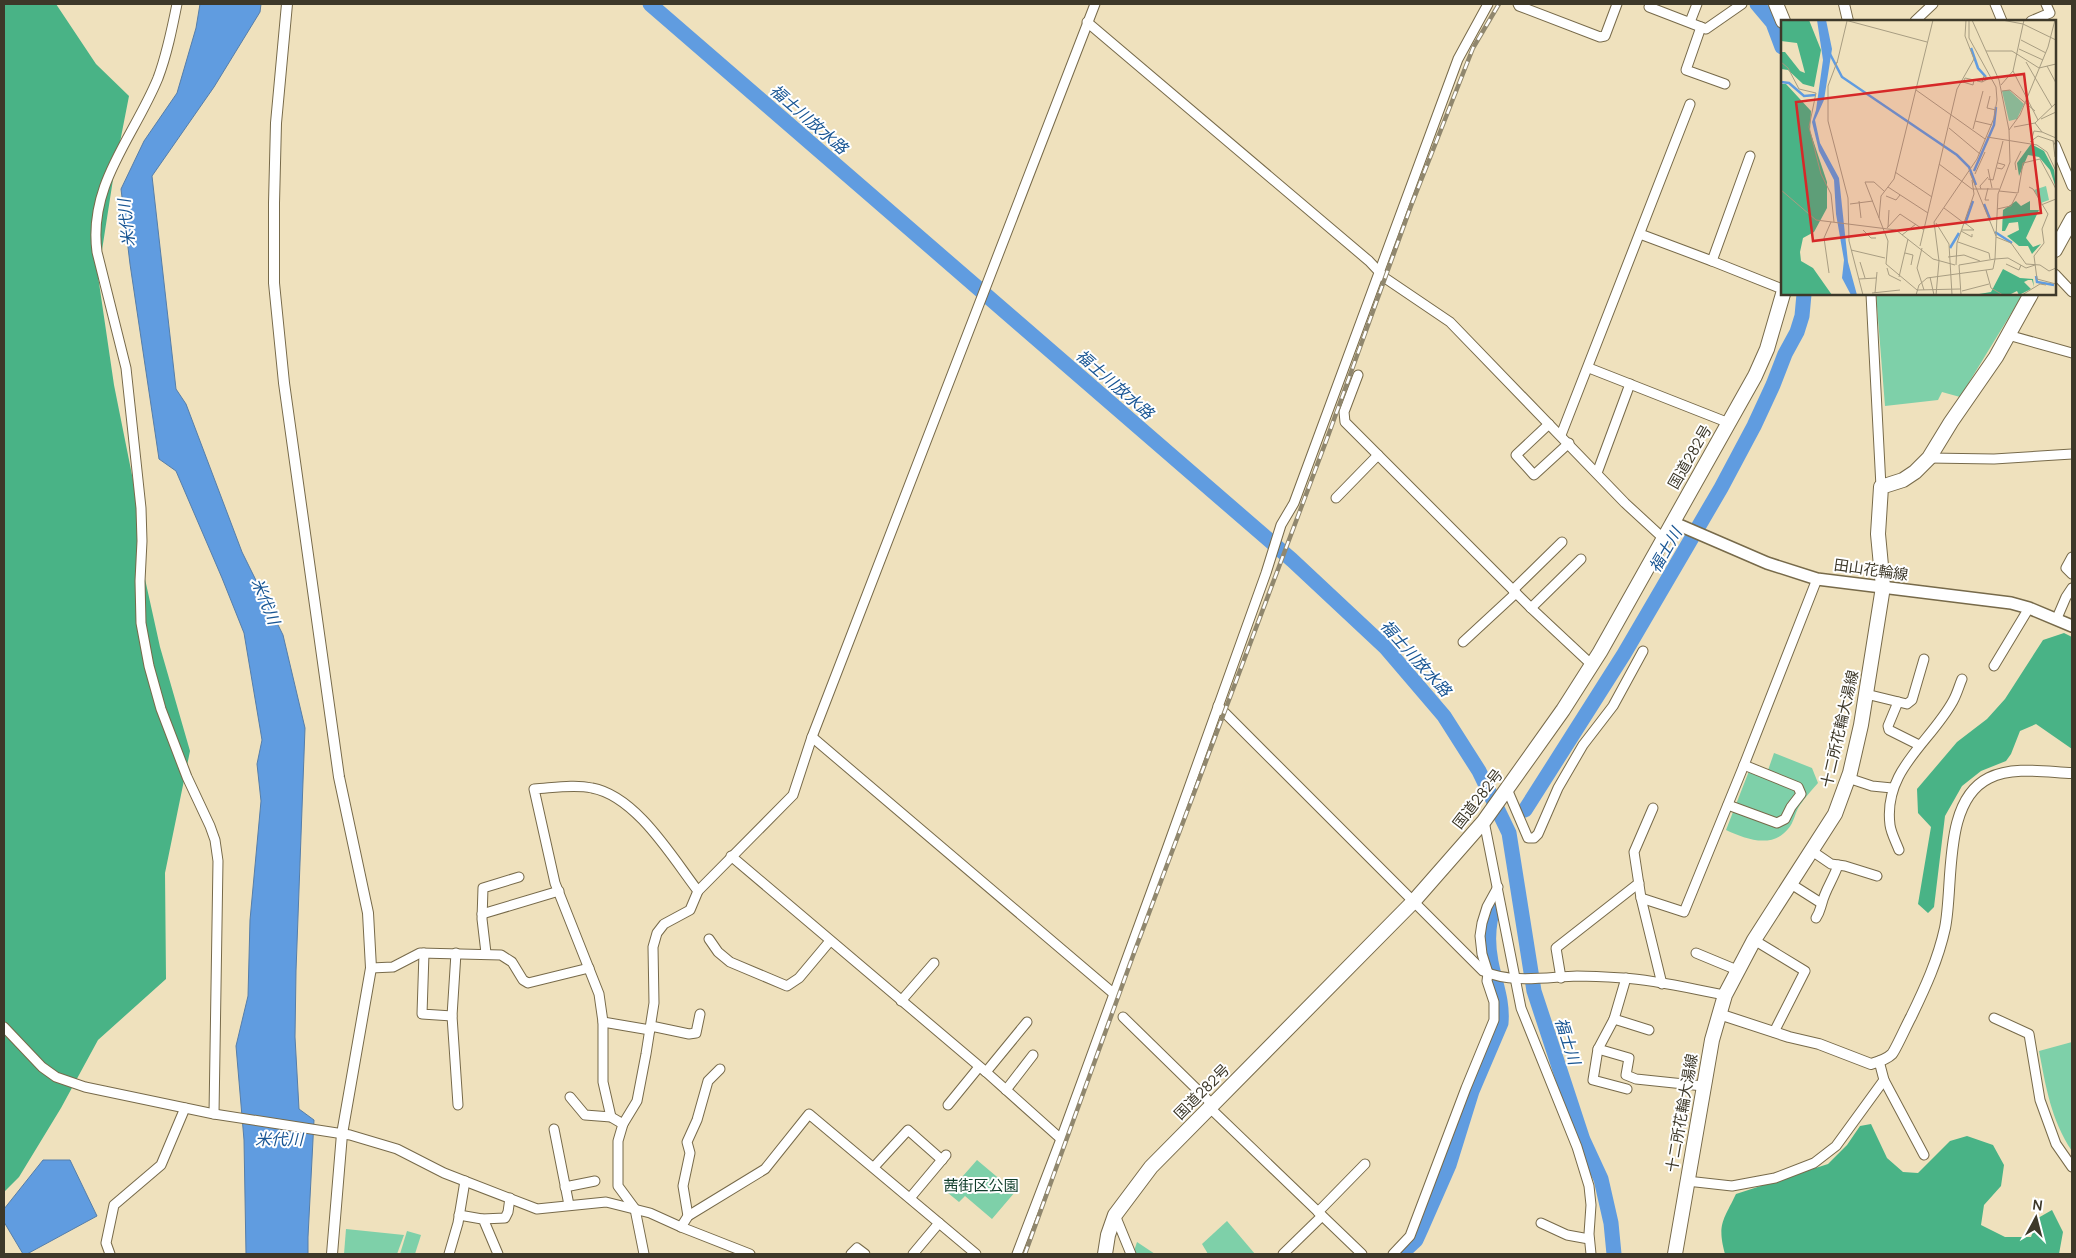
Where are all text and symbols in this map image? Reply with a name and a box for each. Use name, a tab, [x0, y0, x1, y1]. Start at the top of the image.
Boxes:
inset map	[1781, 20, 2056, 295]
water label: 福士川放水路	[766, 79, 854, 160]
water label: 米代川	[112, 196, 139, 248]
water label: 福士川放水路	[1072, 344, 1160, 425]
street label: 国道282号	[1663, 421, 1716, 493]
water label: 福士川	[1643, 522, 1688, 576]
street label: 田山花輪線	[1832, 554, 1910, 585]
water label: 米代川	[247, 575, 286, 629]
water label: 福士川放水路	[1376, 615, 1458, 703]
street label: 十二所花輪大湯線	[1816, 668, 1863, 790]
street label: 国道282号	[1448, 764, 1508, 833]
water label: 福士川	[1550, 1015, 1586, 1069]
street label: 十二所花輪大湯線	[1661, 1052, 1702, 1174]
street label: 国道282号	[1169, 1059, 1234, 1124]
water label: 米代川	[255, 1128, 305, 1150]
park label: 茜街区公園	[943, 1175, 1019, 1196]
north arrow	[2011, 1193, 2061, 1243]
text: N	[2031, 1195, 2044, 1215]

